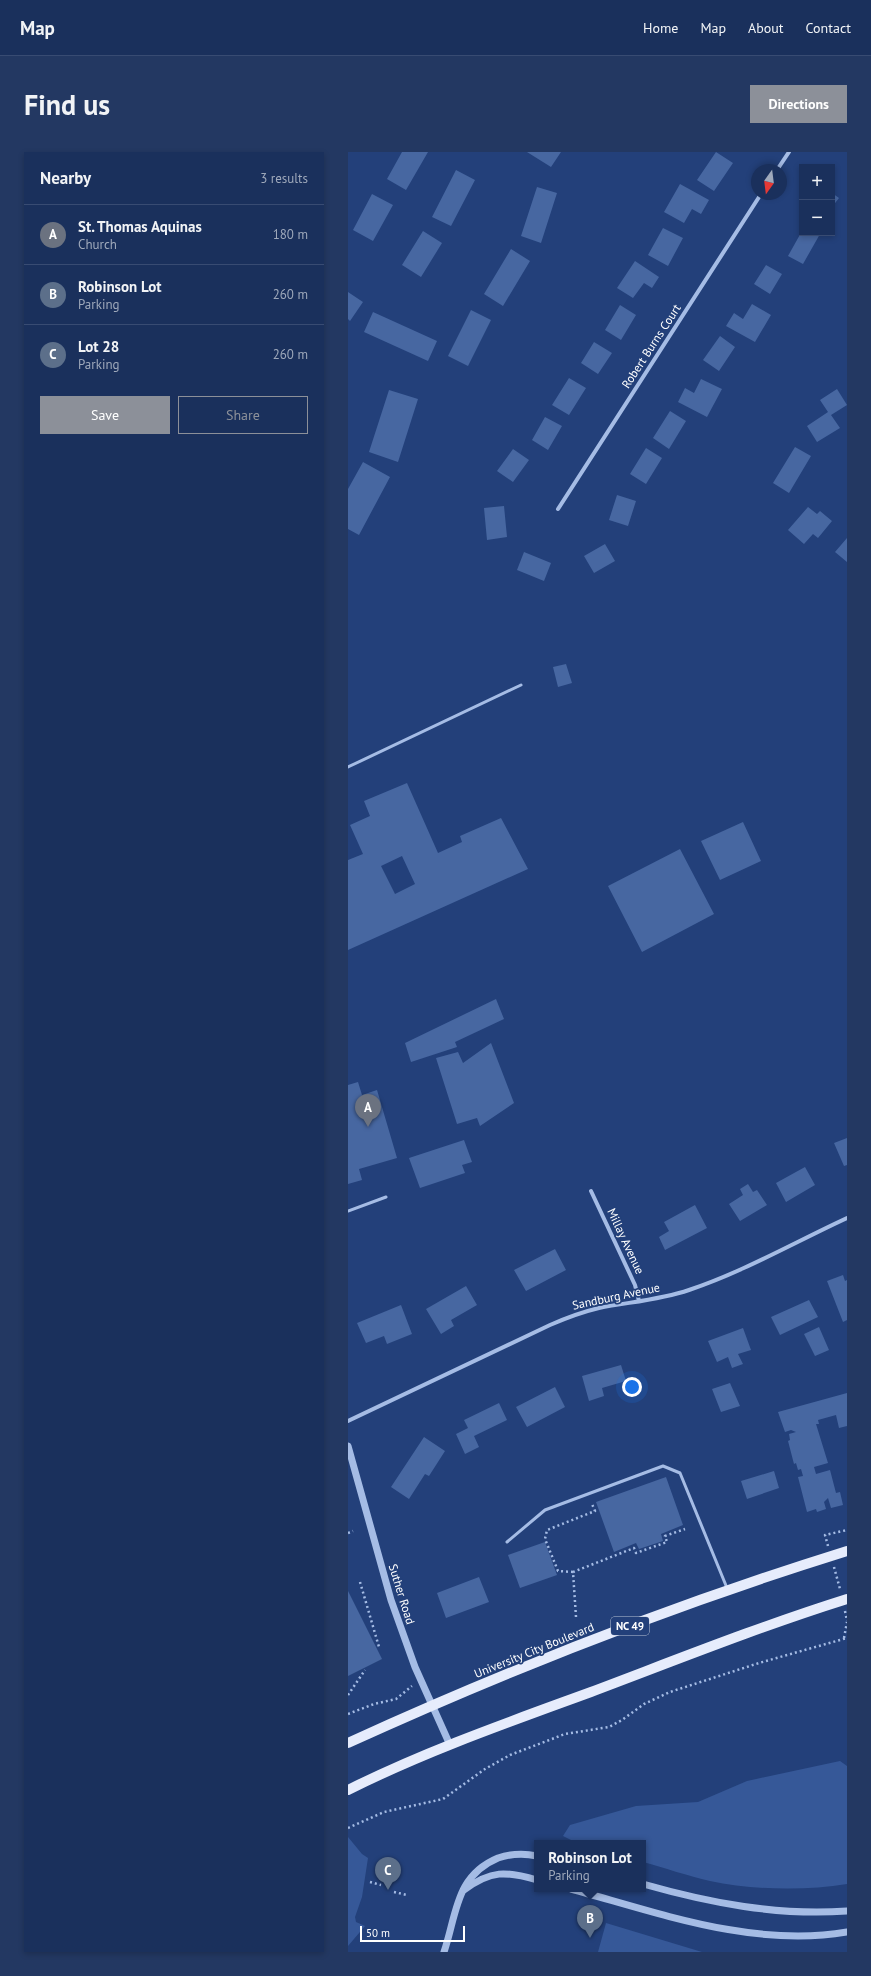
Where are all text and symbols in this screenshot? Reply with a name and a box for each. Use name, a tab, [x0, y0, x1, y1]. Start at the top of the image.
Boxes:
text: Map	[20, 16, 55, 40]
text: Home	[643, 19, 678, 37]
text: Map	[700, 19, 726, 37]
text: About	[748, 19, 784, 37]
text: Contact	[806, 19, 851, 37]
button: Directions	[750, 85, 847, 123]
text: Find us	[24, 86, 110, 123]
north arrow	[751, 164, 787, 200]
map controls	[799, 164, 835, 236]
button: +	[799, 164, 835, 200]
text: Nearby	[40, 167, 91, 189]
text: 3 results	[260, 170, 308, 187]
button: −	[799, 200, 835, 236]
text: St. Thomas Aquinas	[78, 217, 202, 236]
text: A	[49, 226, 57, 243]
text: 180 m	[273, 226, 308, 243]
text: Church	[78, 236, 117, 253]
text: Robinson Lot	[78, 277, 161, 296]
text: B	[49, 286, 57, 303]
text: 260 m	[273, 286, 308, 303]
text: Parking	[78, 296, 119, 313]
street label: Robert Burns Court	[618, 301, 684, 391]
text: Lot 28	[78, 337, 119, 356]
text: C	[49, 346, 57, 363]
text: 260 m	[273, 346, 308, 363]
text: Parking	[78, 356, 119, 373]
button: Save	[40, 396, 170, 434]
button: Share	[178, 396, 308, 434]
pin: A	[355, 1094, 381, 1127]
street label: Millay Avenue	[604, 1206, 648, 1276]
street label: Sandburg Avenue	[571, 1279, 661, 1313]
your location	[622, 1377, 642, 1397]
street label: Suther Road	[386, 1562, 418, 1626]
road number: NC 49	[611, 1617, 649, 1635]
street label: University City Boulevard	[472, 1619, 596, 1681]
popup	[534, 1840, 646, 1892]
text: Robinson Lot	[548, 1848, 632, 1867]
pin: C	[375, 1857, 401, 1890]
text: Parking	[548, 1867, 590, 1884]
pin: B	[577, 1905, 603, 1938]
scale bar	[360, 1924, 465, 1943]
text: 50 m	[366, 1926, 390, 1940]

